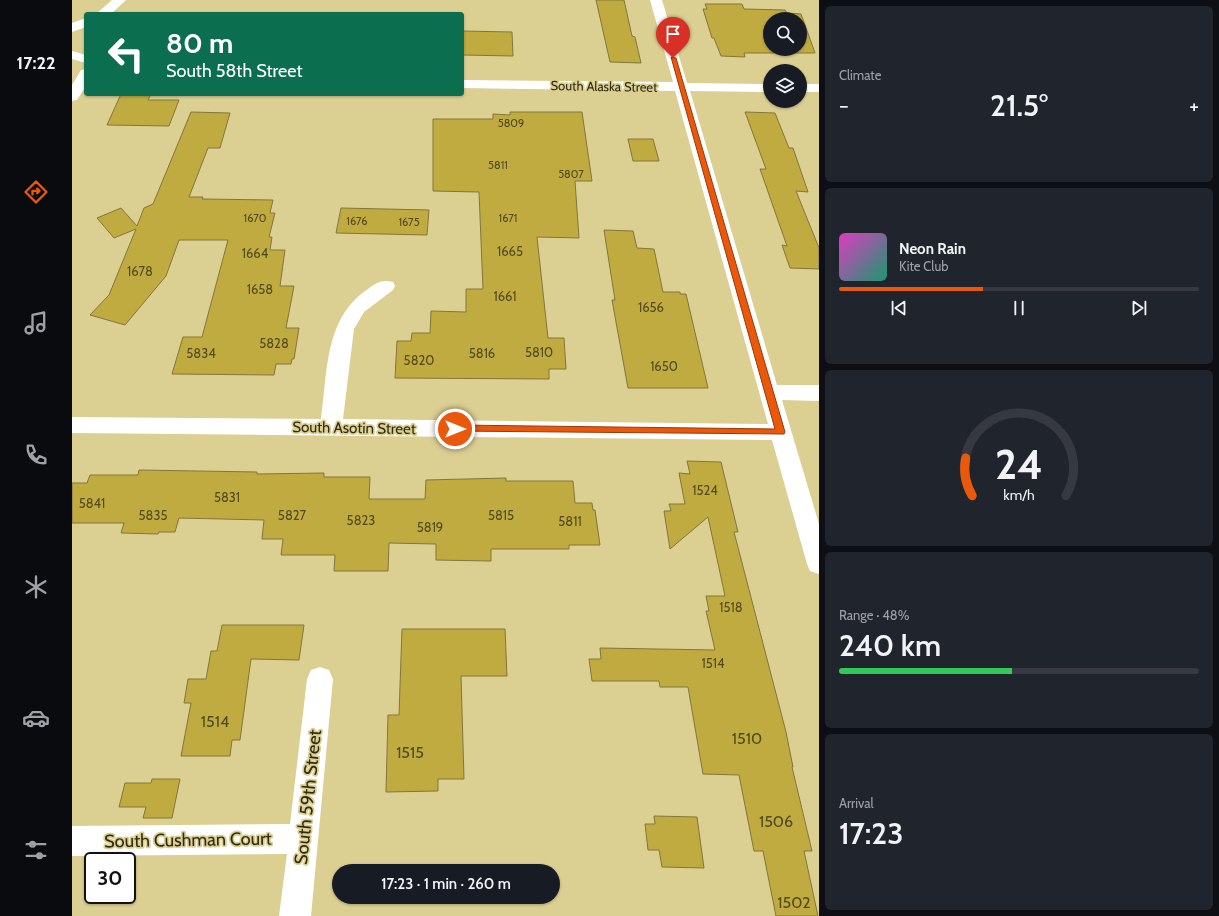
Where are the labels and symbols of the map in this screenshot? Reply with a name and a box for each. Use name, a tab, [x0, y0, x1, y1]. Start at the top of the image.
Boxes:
pin	[656, 17, 690, 58]
street label: South Alaska Street	[550, 77, 658, 95]
house number: 5809	[498, 116, 524, 130]
house number: 5811	[488, 158, 508, 172]
house number: 5807	[558, 167, 584, 181]
house number: 1670	[244, 211, 267, 225]
house number: 1671	[499, 211, 517, 225]
house number: 1676	[346, 214, 368, 228]
house number: 1675	[398, 215, 420, 229]
house number: 1665	[497, 243, 523, 259]
house number: 1664	[242, 245, 269, 261]
house number: 1678	[127, 263, 153, 279]
house number: 1658	[247, 281, 273, 297]
house number: 1661	[493, 288, 517, 304]
house number: 1656	[638, 299, 664, 315]
house number: 5828	[259, 335, 289, 351]
house number: 5810	[525, 344, 553, 360]
house number: 5834	[186, 345, 216, 361]
house number: 5816	[469, 345, 495, 361]
house number: 5820	[404, 352, 434, 368]
house number: 1650	[650, 358, 678, 374]
position arrow	[434, 408, 476, 450]
street label: South Asotin Street	[292, 418, 416, 438]
house number: 1524	[692, 482, 718, 498]
house number: 5831	[214, 489, 240, 505]
house number: 5841	[79, 495, 105, 511]
house number: 5835	[139, 507, 167, 523]
house number: 5827	[278, 507, 307, 523]
house number: 5815	[488, 507, 514, 523]
house number: 5823	[347, 512, 375, 528]
house number: 5811	[558, 513, 582, 529]
house number: 5819	[417, 519, 443, 535]
house number: 1518	[719, 599, 743, 615]
house number: 1514	[701, 655, 725, 671]
house number: 1514	[201, 712, 229, 731]
street label: South 59th Street	[290, 728, 326, 866]
house number: 1510	[732, 729, 762, 748]
house number: 1515	[396, 743, 424, 762]
house number: 1506	[759, 812, 793, 831]
street label: South Cushman Court	[104, 828, 272, 852]
speed limit sign: 30	[84, 852, 136, 904]
house number: 1502	[777, 893, 811, 912]

